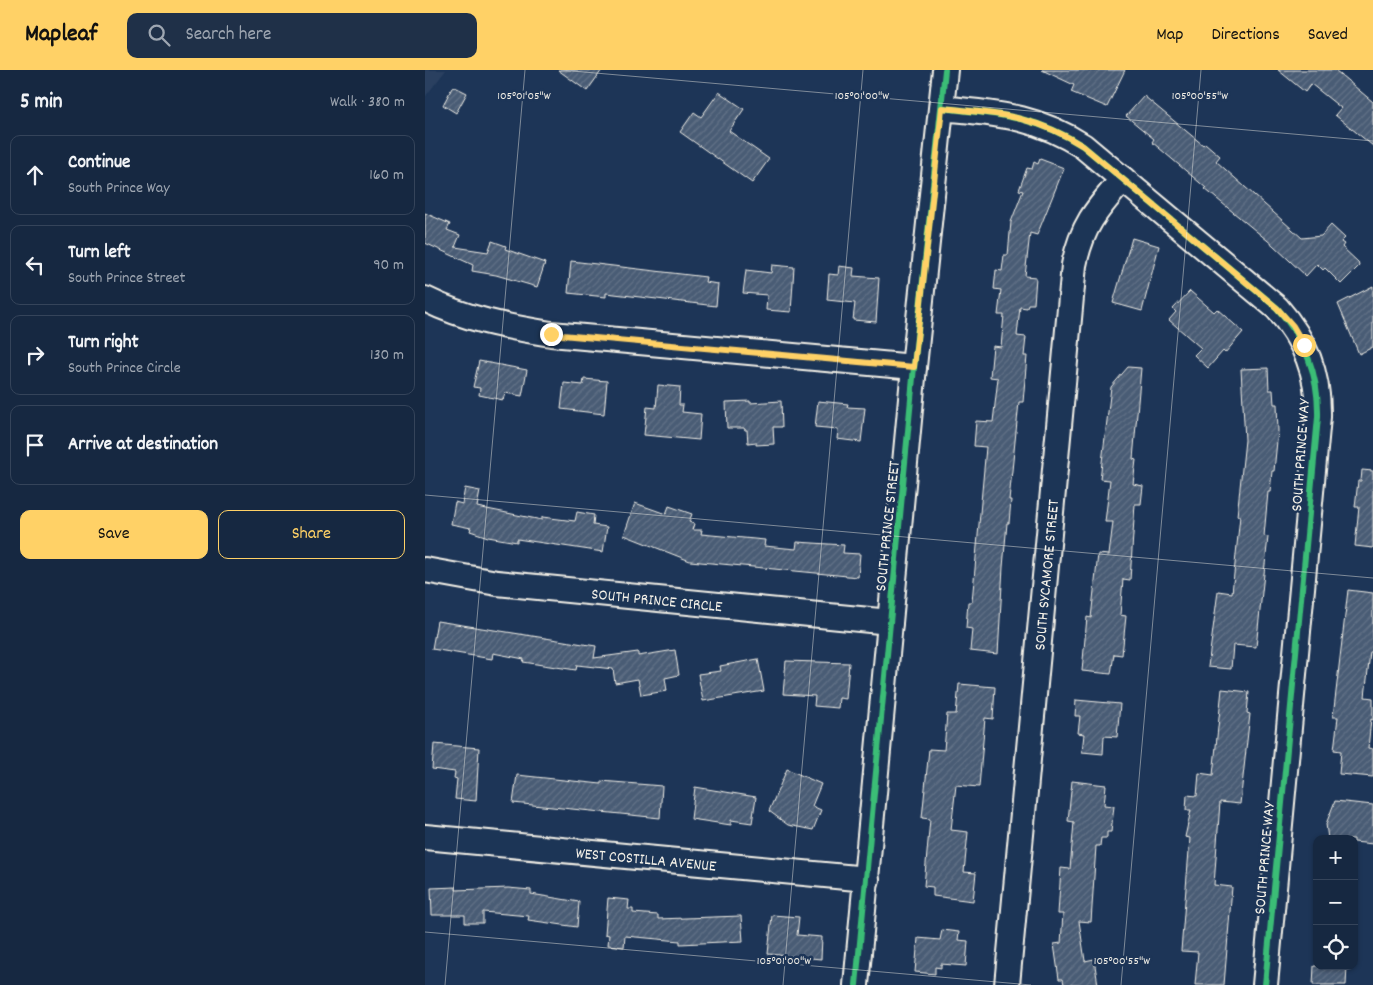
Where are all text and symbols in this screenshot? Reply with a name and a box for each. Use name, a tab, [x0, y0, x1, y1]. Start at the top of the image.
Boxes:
search box	[127, 13, 477, 58]
text: Mapleaf	[25, 18, 97, 52]
icon: search	[145, 21, 173, 49]
text: Search here	[185, 22, 271, 49]
text: Map	[1156, 23, 1183, 48]
text: Directions	[1211, 23, 1280, 48]
text: Saved	[1308, 23, 1348, 48]
text: 5 min	[20, 88, 63, 118]
text: 105°01'05"W	[497, 88, 551, 105]
text: 105°01'00"W	[835, 88, 889, 105]
text: 105°00'55"W	[1172, 88, 1228, 105]
text: Walk · 380 m	[330, 91, 405, 114]
text: Continue	[68, 150, 130, 177]
icon: ahead	[21, 161, 49, 189]
text: 160 m	[369, 164, 404, 187]
text: South Prince Way	[68, 177, 170, 200]
text: Turn left	[68, 240, 131, 267]
icon: left	[21, 251, 49, 279]
text: 90 m	[373, 254, 404, 277]
text: South Prince Street	[68, 267, 186, 290]
route end	[540, 323, 563, 346]
text: Turn right	[68, 330, 139, 357]
route start	[1293, 334, 1316, 357]
icon: right	[21, 341, 49, 369]
text: 130 m	[370, 344, 404, 367]
text: South Prince Circle	[68, 357, 181, 380]
street label: SOUTH PRINCE WAY	[1286, 397, 1317, 512]
icon: arrive	[21, 431, 49, 459]
text: Arrive at destination	[68, 432, 218, 459]
street label: SOUTH PRINCE STREET	[870, 459, 907, 593]
street label: SOUTH SYCAMORE STREET	[1029, 498, 1066, 651]
button: Save	[20, 510, 208, 559]
button: Share	[218, 510, 405, 559]
street label: SOUTH PRINCE CIRCLE	[590, 583, 724, 619]
street label: SOUTH PRINCE WAY	[1249, 800, 1282, 915]
map controls	[1313, 835, 1358, 970]
button: +	[1313, 835, 1358, 880]
street label: WEST COSTILLA AVENUE	[574, 842, 718, 879]
button: −	[1313, 880, 1358, 925]
button: locate	[1313, 925, 1358, 970]
text: 105°01'00"W	[757, 953, 811, 970]
text: 105°00'55"W	[1094, 953, 1150, 970]

